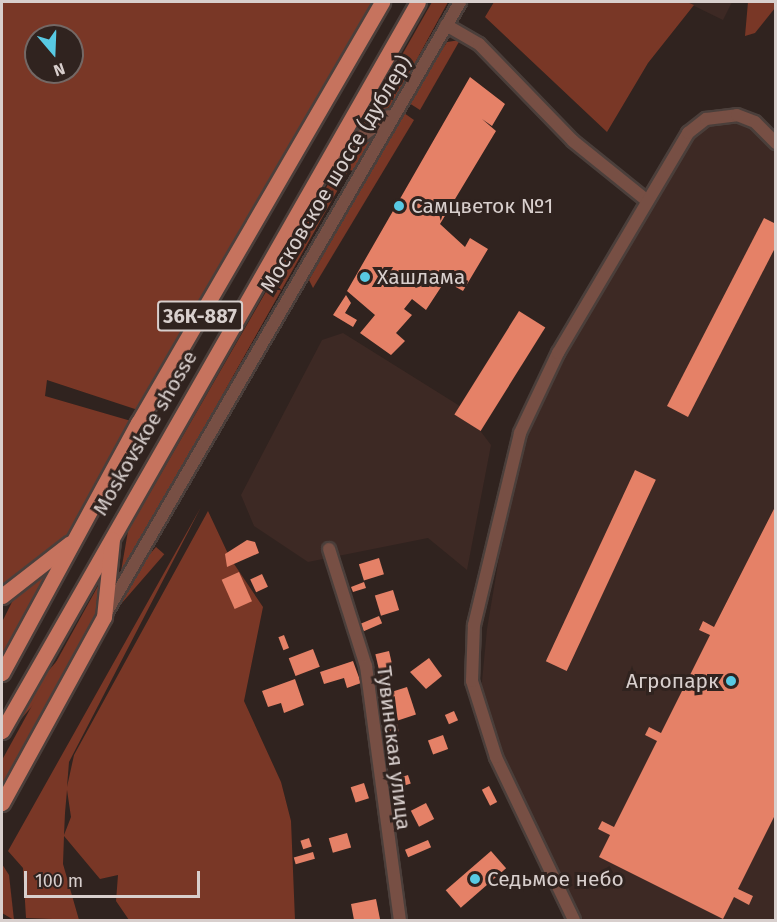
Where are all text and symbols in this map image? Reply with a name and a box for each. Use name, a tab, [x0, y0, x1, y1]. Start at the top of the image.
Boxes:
north arrow	[24, 24, 84, 84]
street label: Московское шоссе (дублер)	[255, 51, 417, 297]
text: N	[51, 59, 67, 80]
place label: Самцветок №1	[411, 193, 553, 219]
marker: Самцветок №1	[392, 199, 406, 213]
place label: Хашлама	[377, 264, 465, 290]
marker: Хашлама	[358, 270, 372, 284]
road number: 36К-887	[156, 299, 244, 333]
street label: Moskovskoe shosse	[88, 346, 202, 520]
street label: Тувинская улица	[371, 665, 417, 831]
place label: Агропарк	[626, 668, 719, 694]
marker: Агропарк	[724, 674, 738, 688]
scale bar	[27, 859, 202, 897]
place label: Седьмое небо	[487, 866, 624, 892]
text: 100 m	[35, 870, 83, 892]
marker: Седьмое небо	[468, 872, 482, 886]

